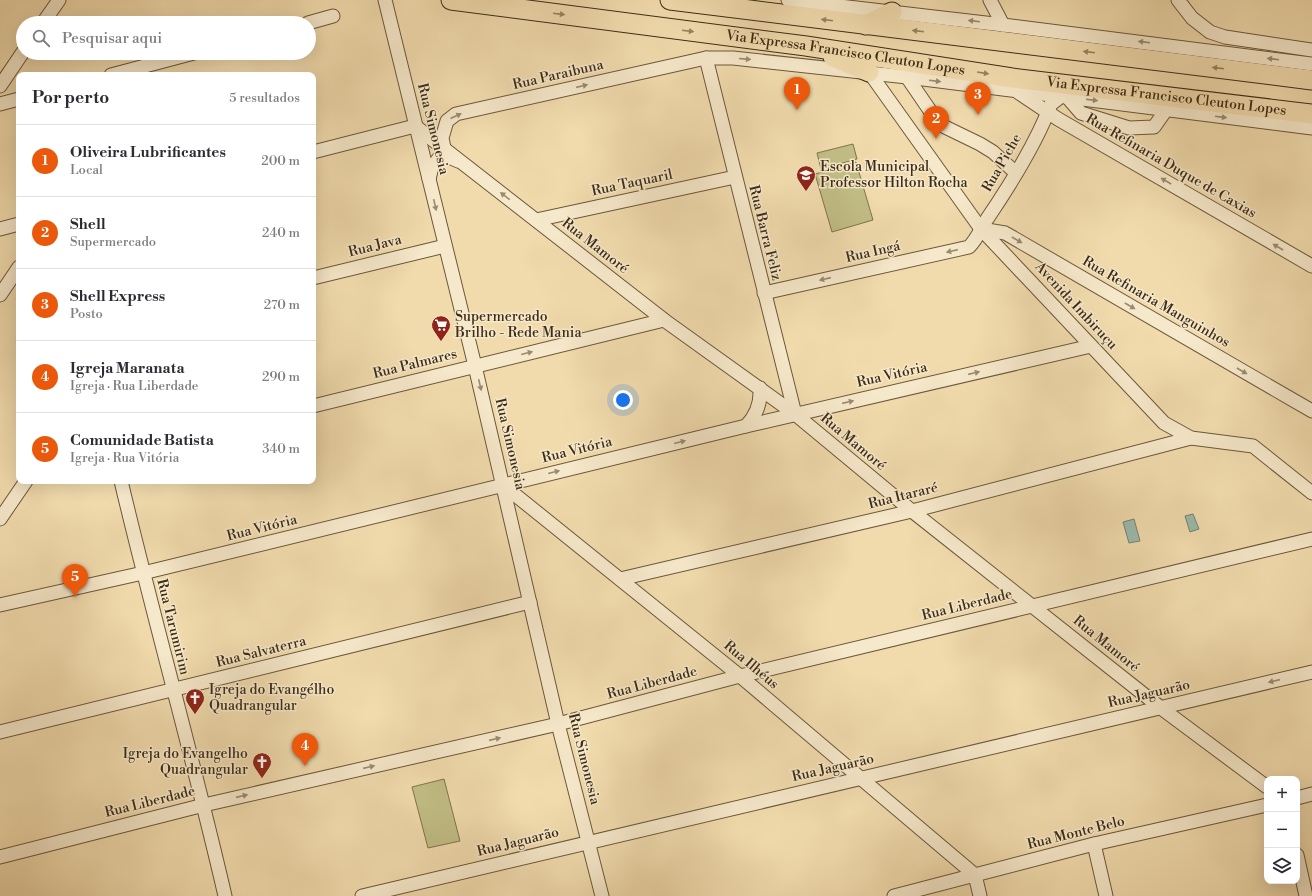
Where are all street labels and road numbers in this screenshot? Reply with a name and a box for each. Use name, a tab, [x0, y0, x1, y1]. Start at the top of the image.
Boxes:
street label: Via Expressa Francisco Cleuton Lopes	[724, 27, 966, 80]
street label: Rua Paraibuna	[511, 56, 606, 94]
street label: Via Expressa Francisco Cleuton Lopes	[1045, 73, 1287, 120]
street label: Rua Simonesia	[413, 81, 453, 177]
street label: Rua Refinaria Duque de Caxias	[1082, 110, 1260, 222]
street label: Rua Piche	[978, 131, 1026, 195]
street label: Rua Taquaril	[590, 166, 674, 200]
street label: Rua Barra Feliz	[744, 183, 786, 283]
street label: Rua Mamoré	[558, 214, 632, 278]
street label: Rua Java	[346, 230, 405, 261]
street label: Rua Ingá	[844, 237, 903, 267]
street label: Rua Refinaria Manguinhos	[1079, 252, 1233, 352]
street label: Avenida Imbiruçu	[1030, 258, 1121, 354]
street label: Rua Palmares	[371, 345, 459, 383]
street label: Rua Vitória	[855, 358, 930, 392]
street label: Rua Simonesia	[491, 396, 530, 493]
street label: Rua Mamoré	[816, 409, 890, 475]
street label: Rua Vitória	[540, 432, 615, 467]
street label: Rua Itararé	[866, 479, 940, 513]
street label: Rua Vitória	[225, 510, 300, 545]
street label: Rua Tarumirim	[152, 577, 194, 677]
street label: Rua Liberdade	[920, 585, 1014, 625]
street label: Rua Mamoré	[1069, 612, 1143, 676]
street label: Rua Salvaterra	[214, 632, 309, 672]
street label: Rua Ilhéus	[720, 637, 782, 693]
street label: Rua Liberdade	[605, 662, 699, 704]
street label: Rua Jaguarão	[1106, 676, 1192, 712]
street label: Rua Simonesia	[564, 711, 604, 807]
street label: Rua Jaguarão	[790, 750, 876, 786]
street label: Rua Liberdade	[103, 782, 197, 822]
street label: Rua Monte Belo	[1025, 812, 1127, 854]
street label: Rua Jaguarão	[475, 823, 561, 861]

